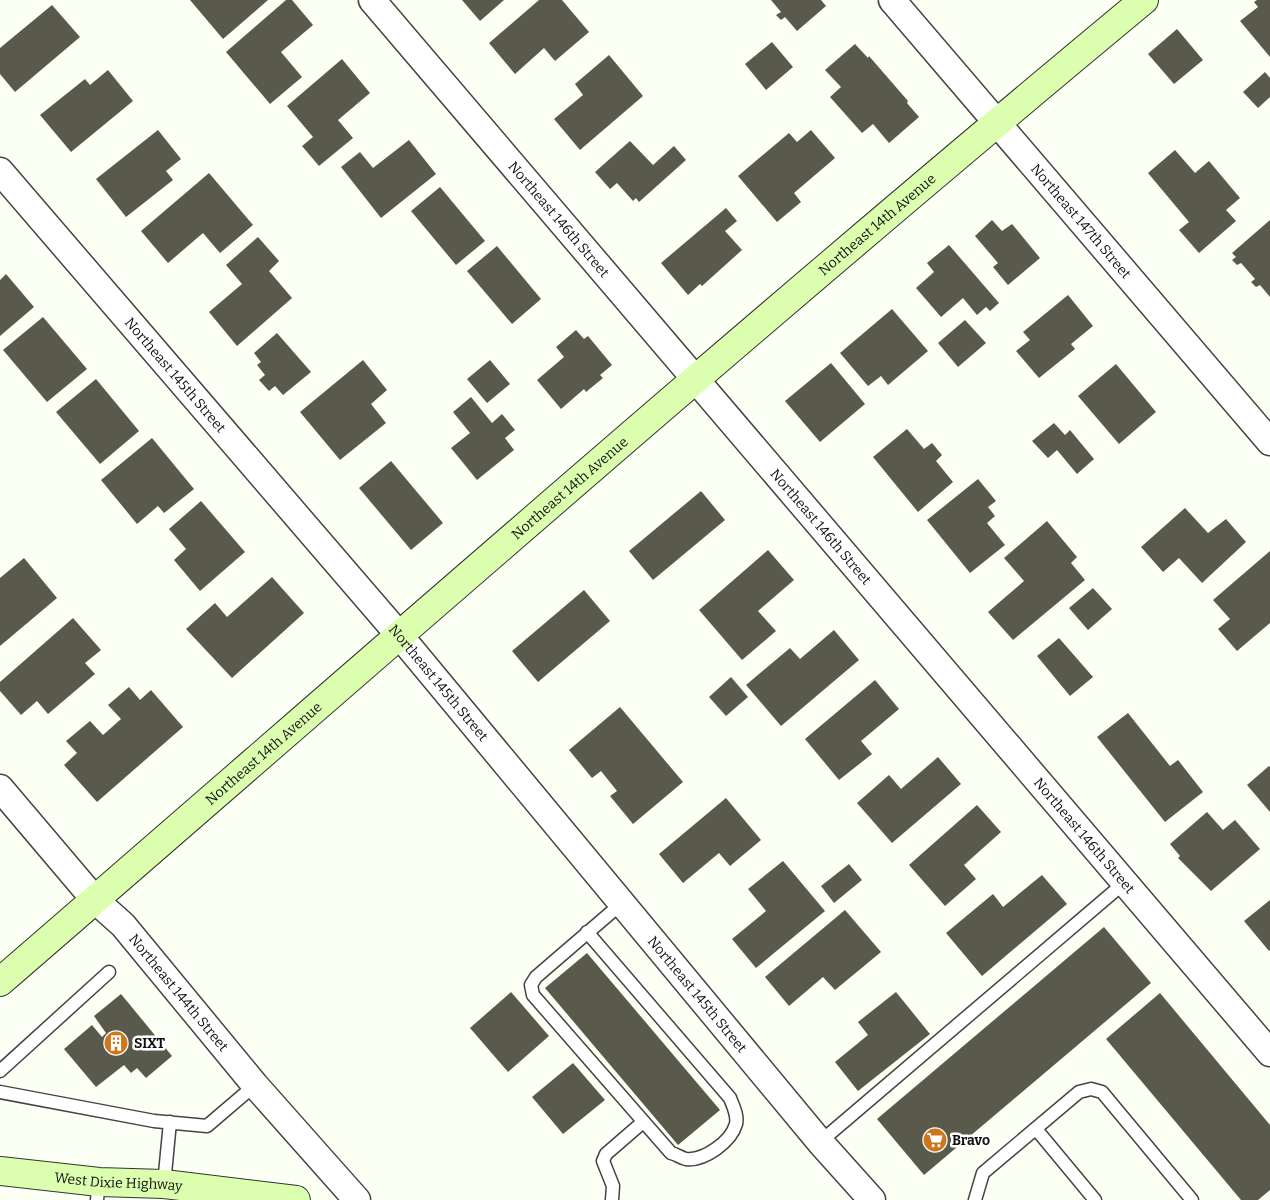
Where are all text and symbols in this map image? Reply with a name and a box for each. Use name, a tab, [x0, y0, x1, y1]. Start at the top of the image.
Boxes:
street label: Northeast 146th Street	[505, 158, 613, 281]
street label: Northeast 147th Street	[1027, 160, 1135, 282]
street label: Northeast 14th Avenue	[815, 170, 939, 279]
street label: Northeast 145th Street	[121, 314, 230, 436]
street label: Northeast 14th Avenue	[508, 433, 631, 543]
street label: Northeast 146th Street	[767, 465, 875, 588]
street label: Northeast 145th Street	[385, 621, 492, 744]
street label: Northeast 14th Avenue	[202, 698, 325, 808]
street label: Northeast 146th Street	[1030, 774, 1139, 897]
street label: Northeast 144th Street	[125, 931, 232, 1055]
street label: Northeast 145th Street	[644, 933, 751, 1056]
building icon: SIXT	[103, 1030, 129, 1056]
place label: SIXT	[134, 1035, 166, 1052]
supermarket icon: Bravo	[922, 1127, 948, 1153]
place label: Bravo	[952, 1132, 990, 1149]
street label: West Dixie Highway	[54, 1169, 184, 1195]

